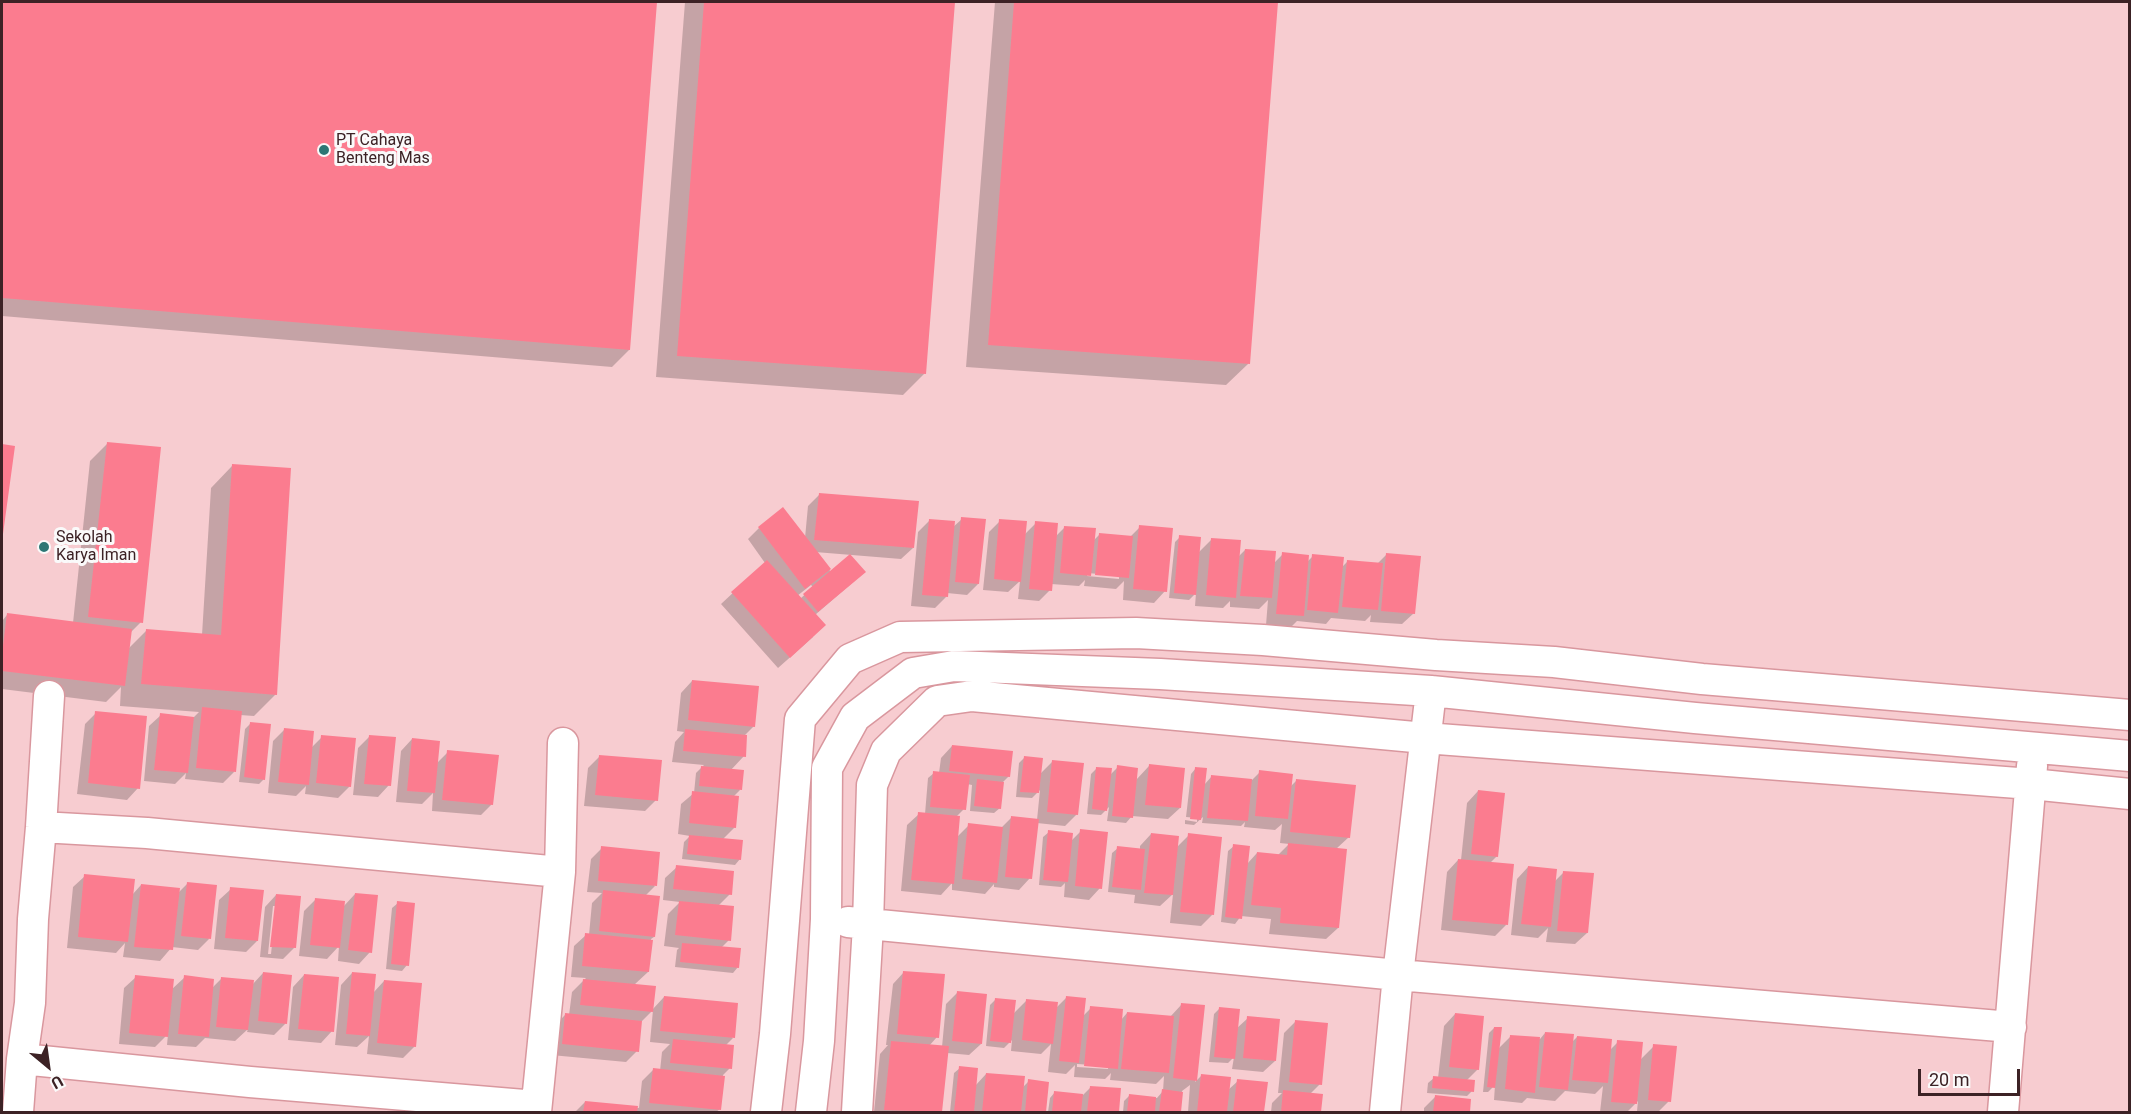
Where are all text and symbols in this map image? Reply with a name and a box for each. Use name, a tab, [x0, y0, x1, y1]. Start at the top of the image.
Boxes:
place label: PT Cahaya Benteng Mas	[336, 131, 430, 169]
marker: PT Cahaya Benteng Mas	[317, 143, 331, 157]
place label: Sekolah Karya Iman	[56, 528, 136, 566]
marker: Sekolah Karya Iman	[37, 540, 51, 554]
north arrow	[18, 1036, 78, 1096]
scale bar	[1921, 1057, 2023, 1095]
text: 20 m	[1929, 1069, 1969, 1090]
text: U	[48, 1071, 66, 1093]

